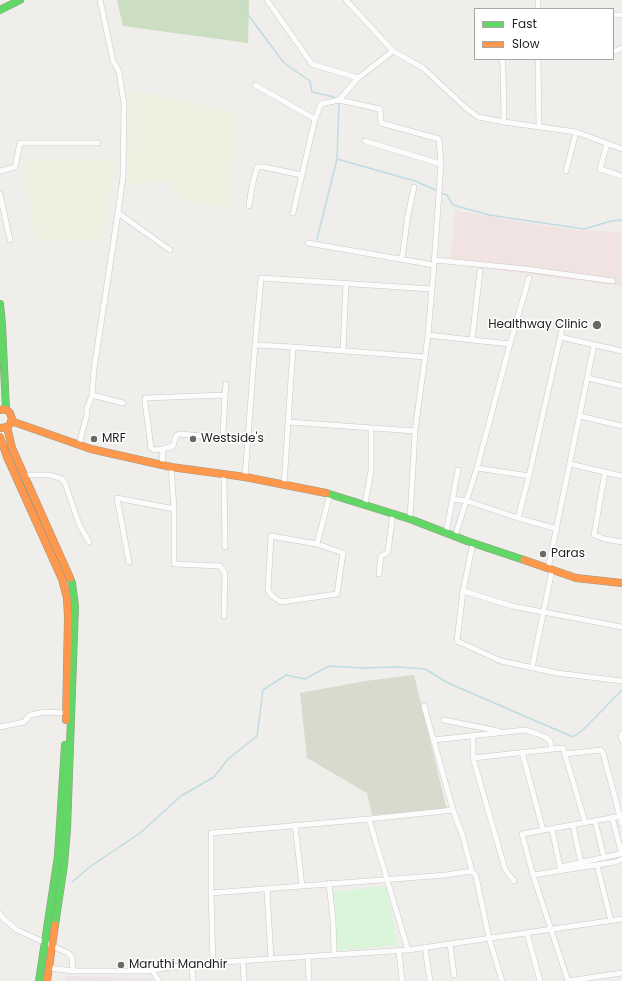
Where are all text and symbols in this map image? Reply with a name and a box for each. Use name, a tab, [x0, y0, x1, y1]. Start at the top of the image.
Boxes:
legend	[474, 8, 614, 60]
text: Fast	[512, 15, 537, 32]
text: Slow	[512, 35, 540, 52]
place label: Healthway Clinic	[488, 318, 588, 332]
marker: Healthway Clinic	[591, 319, 603, 331]
place label: MRF	[102, 432, 126, 446]
place label: Westside's	[201, 432, 264, 446]
marker: MRF	[89, 434, 99, 444]
marker: Westside's	[188, 434, 198, 444]
place label: Paras	[551, 547, 585, 561]
marker: Paras	[538, 549, 548, 559]
place label: Maruthi Mandhir	[129, 958, 227, 972]
marker: Maruthi Mandhir	[116, 960, 126, 970]

